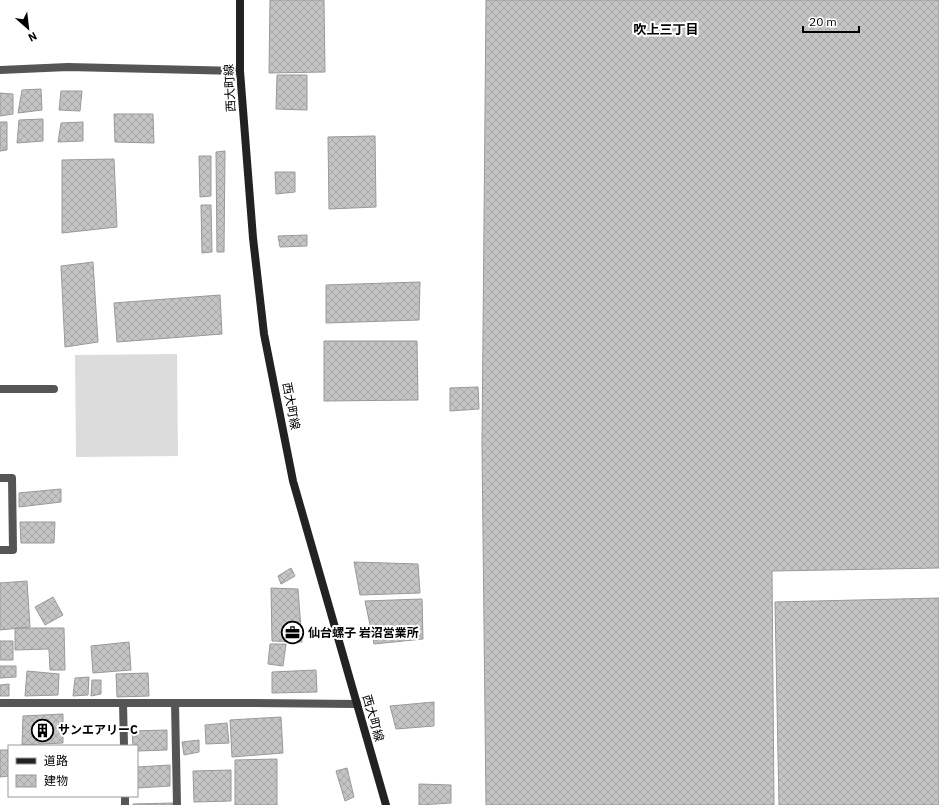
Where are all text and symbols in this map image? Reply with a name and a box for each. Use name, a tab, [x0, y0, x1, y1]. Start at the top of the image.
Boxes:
north arrow	[8, 8, 48, 48]
scale bar	[803, 8, 859, 34]
text: 20 m	[809, 14, 837, 29]
district label: 吹上三丁目	[633, 21, 699, 38]
text: N	[26, 29, 39, 45]
street label: 西大町線	[221, 64, 238, 112]
street label: 西大町線	[280, 381, 303, 431]
office icon: 仙台螺子 岩沼営業所	[280, 620, 306, 646]
place label: 仙台螺子 岩沼営業所	[308, 625, 419, 640]
street label: 西大町線	[360, 693, 387, 743]
building icon: サンエアリーC	[30, 717, 56, 743]
place label: サンエアリーC	[58, 722, 138, 737]
legend	[8, 745, 138, 797]
text: 道路	[44, 753, 68, 768]
text: 建物	[44, 773, 68, 788]

